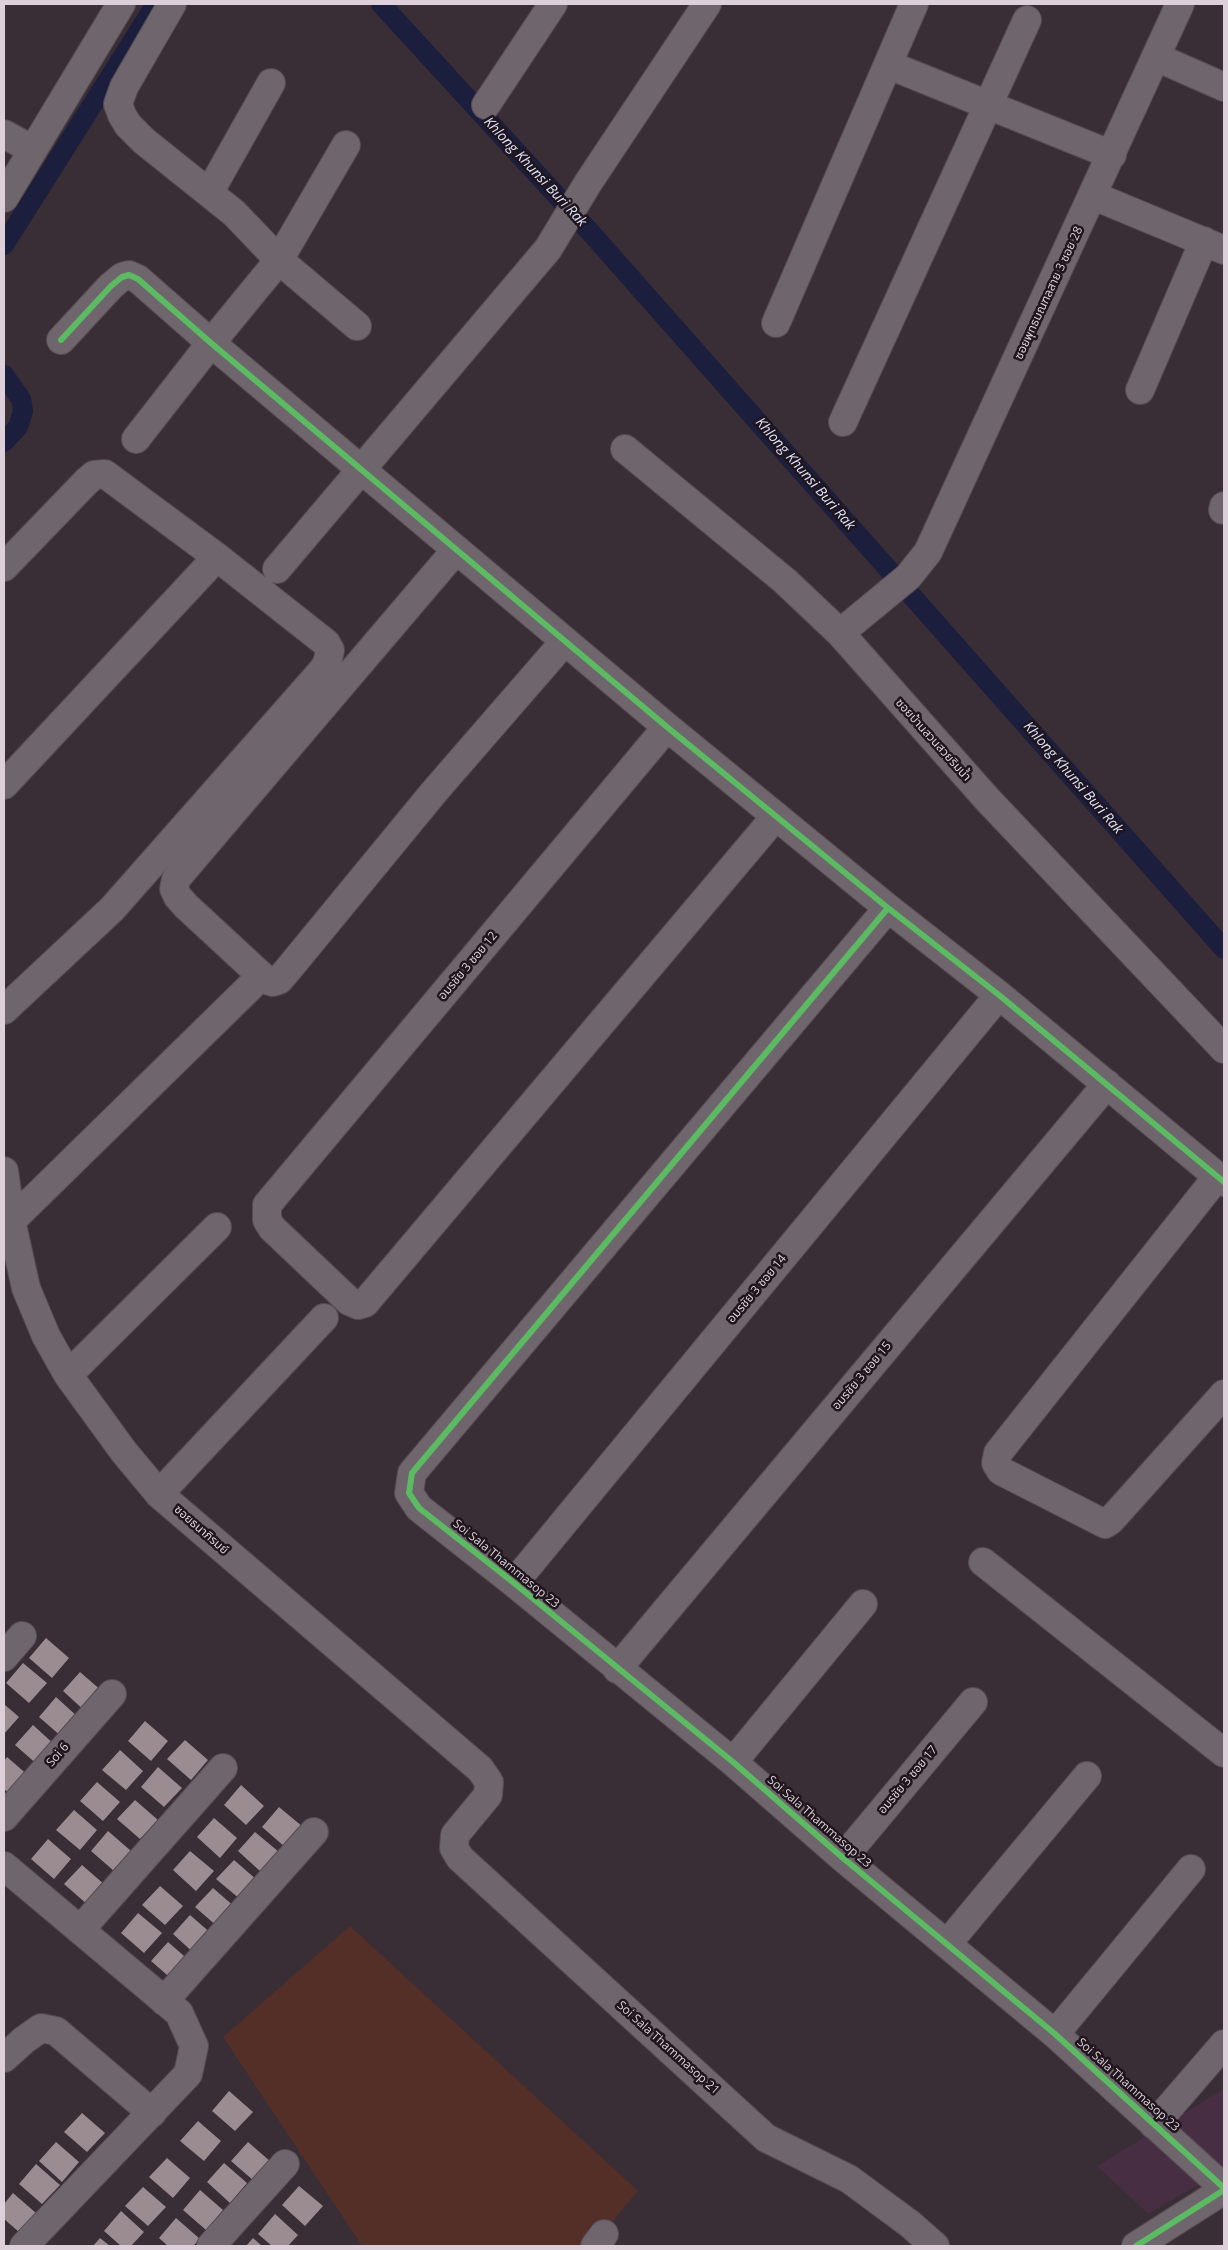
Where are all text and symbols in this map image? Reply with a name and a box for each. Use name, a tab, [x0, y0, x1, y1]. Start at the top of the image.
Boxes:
water label: Khlong Khunsi Buri Rak	[480, 114, 590, 230]
street label: ซอยพุทธมณฑลสาย 3 ซอย 28	[1012, 224, 1086, 362]
water label: Khlong Khunsi Buri Rak	[752, 414, 858, 534]
street label: ซอยบ้านสวนสวยริมน้ำ	[892, 696, 974, 784]
water label: Khlong Khunsi Buri Rak	[1020, 718, 1126, 838]
street label: อมรชัย 3 ซอย 12	[435, 929, 501, 1003]
street label: อมรชัย 3 ซอย 14	[724, 1252, 790, 1326]
street label: อมรชัย 3 ซอย 15	[829, 1339, 895, 1413]
street label: ซอยธนาภิรมย์	[171, 1503, 231, 1557]
street label: Soi Sala Thammasop 23	[450, 1517, 562, 1611]
street label: Soi 6	[44, 1740, 72, 1770]
street label: อมรชัย 3 ซอย 17	[875, 1743, 941, 1817]
street label: Soi Sala Thammasop 23	[764, 1773, 874, 1871]
street label: Soi Sala Thammasop 21	[614, 1998, 722, 2098]
street label: Soi Sala Thammasop 23	[1074, 2035, 1182, 2135]

